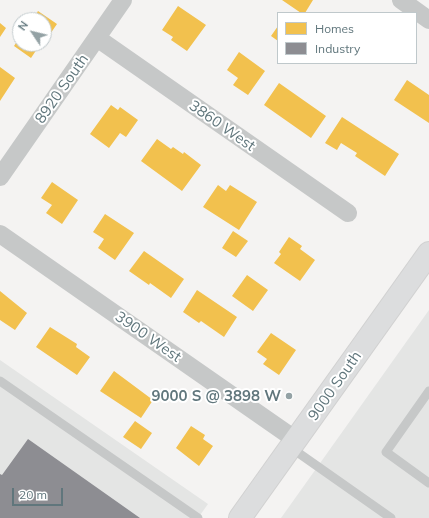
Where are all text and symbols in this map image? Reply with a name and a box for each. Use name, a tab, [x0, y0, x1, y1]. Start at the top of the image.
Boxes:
north arrow	[12, 12, 52, 52]
legend	[277, 12, 417, 64]
text: N	[15, 18, 31, 33]
text: Homes	[315, 21, 354, 36]
text: Industry	[315, 41, 360, 56]
street label: 8920 South	[32, 51, 92, 127]
street label: 3860 West	[186, 97, 258, 155]
street label: 3900 West	[112, 308, 184, 366]
street label: 9000 South	[305, 348, 365, 424]
place label: 9000 S @ 3898 W	[152, 387, 281, 405]
marker: 9000 S @ 3898 W	[284, 391, 294, 401]
scale bar	[14, 480, 65, 506]
text: 20 m	[19, 487, 47, 502]

